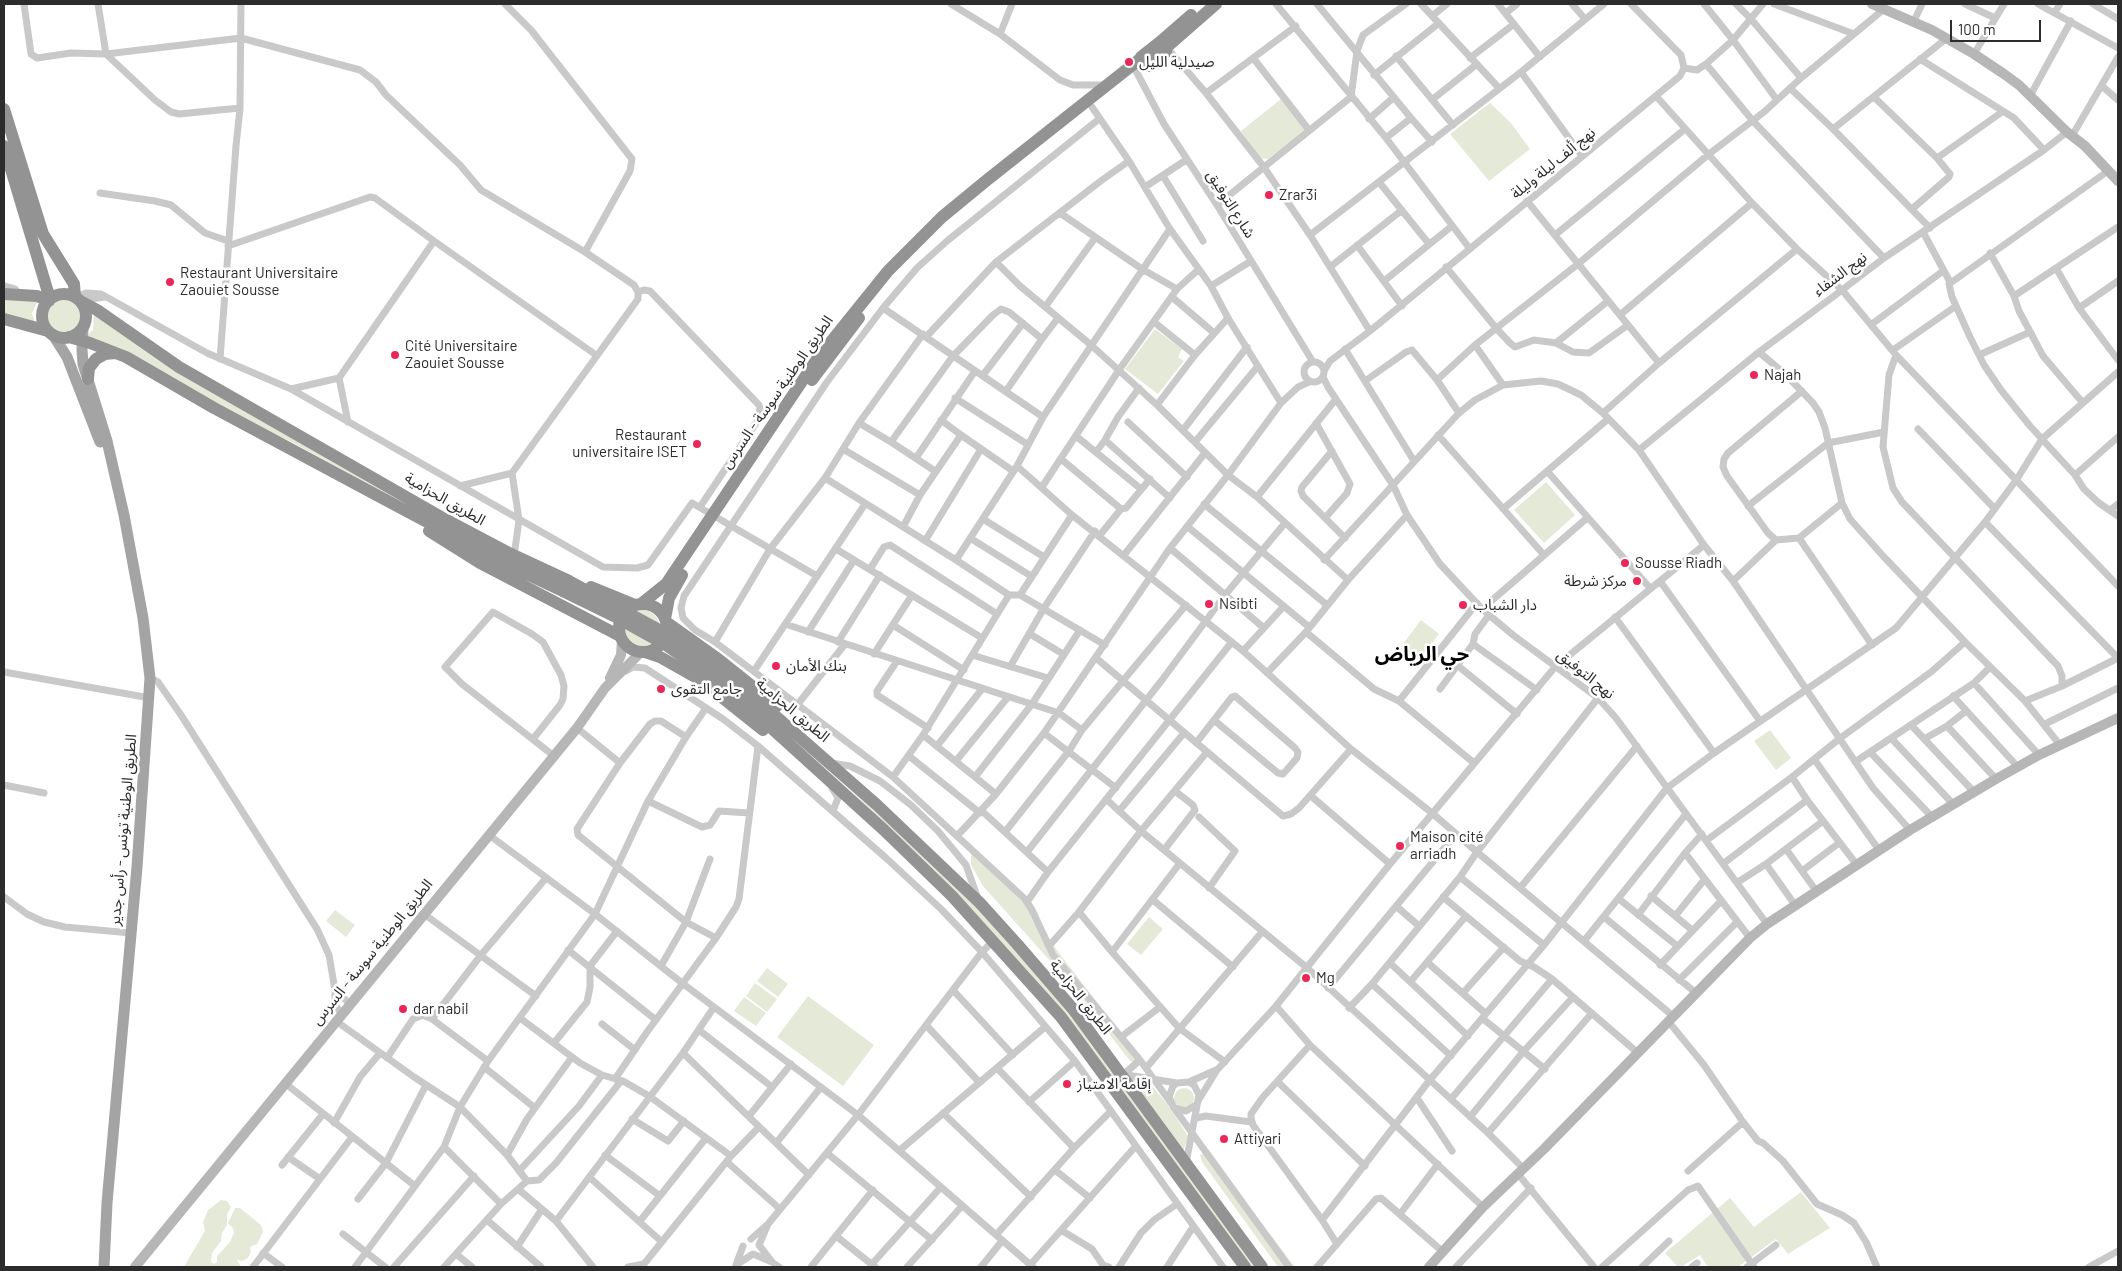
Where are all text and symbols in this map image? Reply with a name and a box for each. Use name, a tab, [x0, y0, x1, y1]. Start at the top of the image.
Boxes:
scale bar	[1952, 10, 2043, 42]
text: 100 m	[1958, 20, 1996, 38]
place label: صيدلية الليل	[1139, 53, 1214, 71]
marker: صيدلية الليل	[1123, 56, 1135, 68]
street label: نهج ألف ليلة وليلة	[1507, 123, 1599, 203]
street label: شارع التوفيق	[1203, 167, 1259, 241]
place label: Zrar3i	[1279, 186, 1317, 204]
marker: Zrar3i	[1263, 189, 1275, 201]
street label: نهج الشفاء	[1810, 248, 1870, 300]
place label: Restaurant Universitaire Zaouiet Sousse	[180, 264, 338, 299]
marker: Restaurant Universitaire Zaouiet Sousse	[164, 276, 176, 288]
street label: الطريق الوطنية سوسة - السرس	[717, 312, 837, 472]
place label: Cité Universitaire Zaouiet Sousse	[405, 337, 517, 372]
marker: Cité Universitaire Zaouiet Sousse	[389, 349, 401, 361]
place label: Najah	[1764, 366, 1801, 384]
marker: Najah	[1748, 369, 1760, 381]
place label: Restaurant universitaire ISET	[572, 426, 687, 461]
marker: Restaurant universitaire ISET	[691, 438, 703, 450]
street label: الطريق الحزامية	[401, 469, 489, 529]
place label: Sousse Riadh	[1635, 554, 1722, 572]
marker: Sousse Riadh	[1619, 557, 1631, 569]
place label: مركز شرطة	[1564, 572, 1627, 590]
marker: مركز شرطة	[1631, 575, 1643, 587]
place label: Nsibti	[1219, 595, 1258, 613]
place label: دار الشباب	[1473, 596, 1537, 614]
marker: Nsibti	[1203, 598, 1215, 610]
marker: دار الشباب	[1457, 599, 1469, 611]
district label: حي الرياض	[1375, 642, 1469, 666]
street label: نهج التوفيق	[1554, 645, 1618, 703]
place label: بنك الأمان	[786, 657, 847, 675]
marker: بنك الأمان	[770, 660, 782, 672]
street label: الطريق الحزامية	[753, 674, 833, 746]
place label: جامع التقوى	[671, 680, 742, 698]
marker: جامع التقوى	[655, 683, 667, 695]
street label: الطريق الوطنية تونس - رأس جدير	[106, 733, 140, 927]
place label: Maison cité arriadh	[1410, 828, 1484, 863]
marker: Maison cité arriadh	[1394, 840, 1406, 852]
street label: الطريق الوطنية سوسة - السرس	[308, 875, 436, 1029]
street label: الطريق الحزامية	[1046, 956, 1116, 1038]
place label: Mg	[1316, 969, 1335, 987]
marker: Mg	[1300, 972, 1312, 984]
place label: dar nabil	[413, 1000, 469, 1018]
marker: dar nabil	[397, 1003, 409, 1015]
place label: إقامة الامتياز	[1077, 1075, 1151, 1093]
marker: إقامة الامتياز	[1061, 1078, 1073, 1090]
place label: Attiyari	[1234, 1130, 1281, 1148]
marker: Attiyari	[1218, 1133, 1230, 1145]

